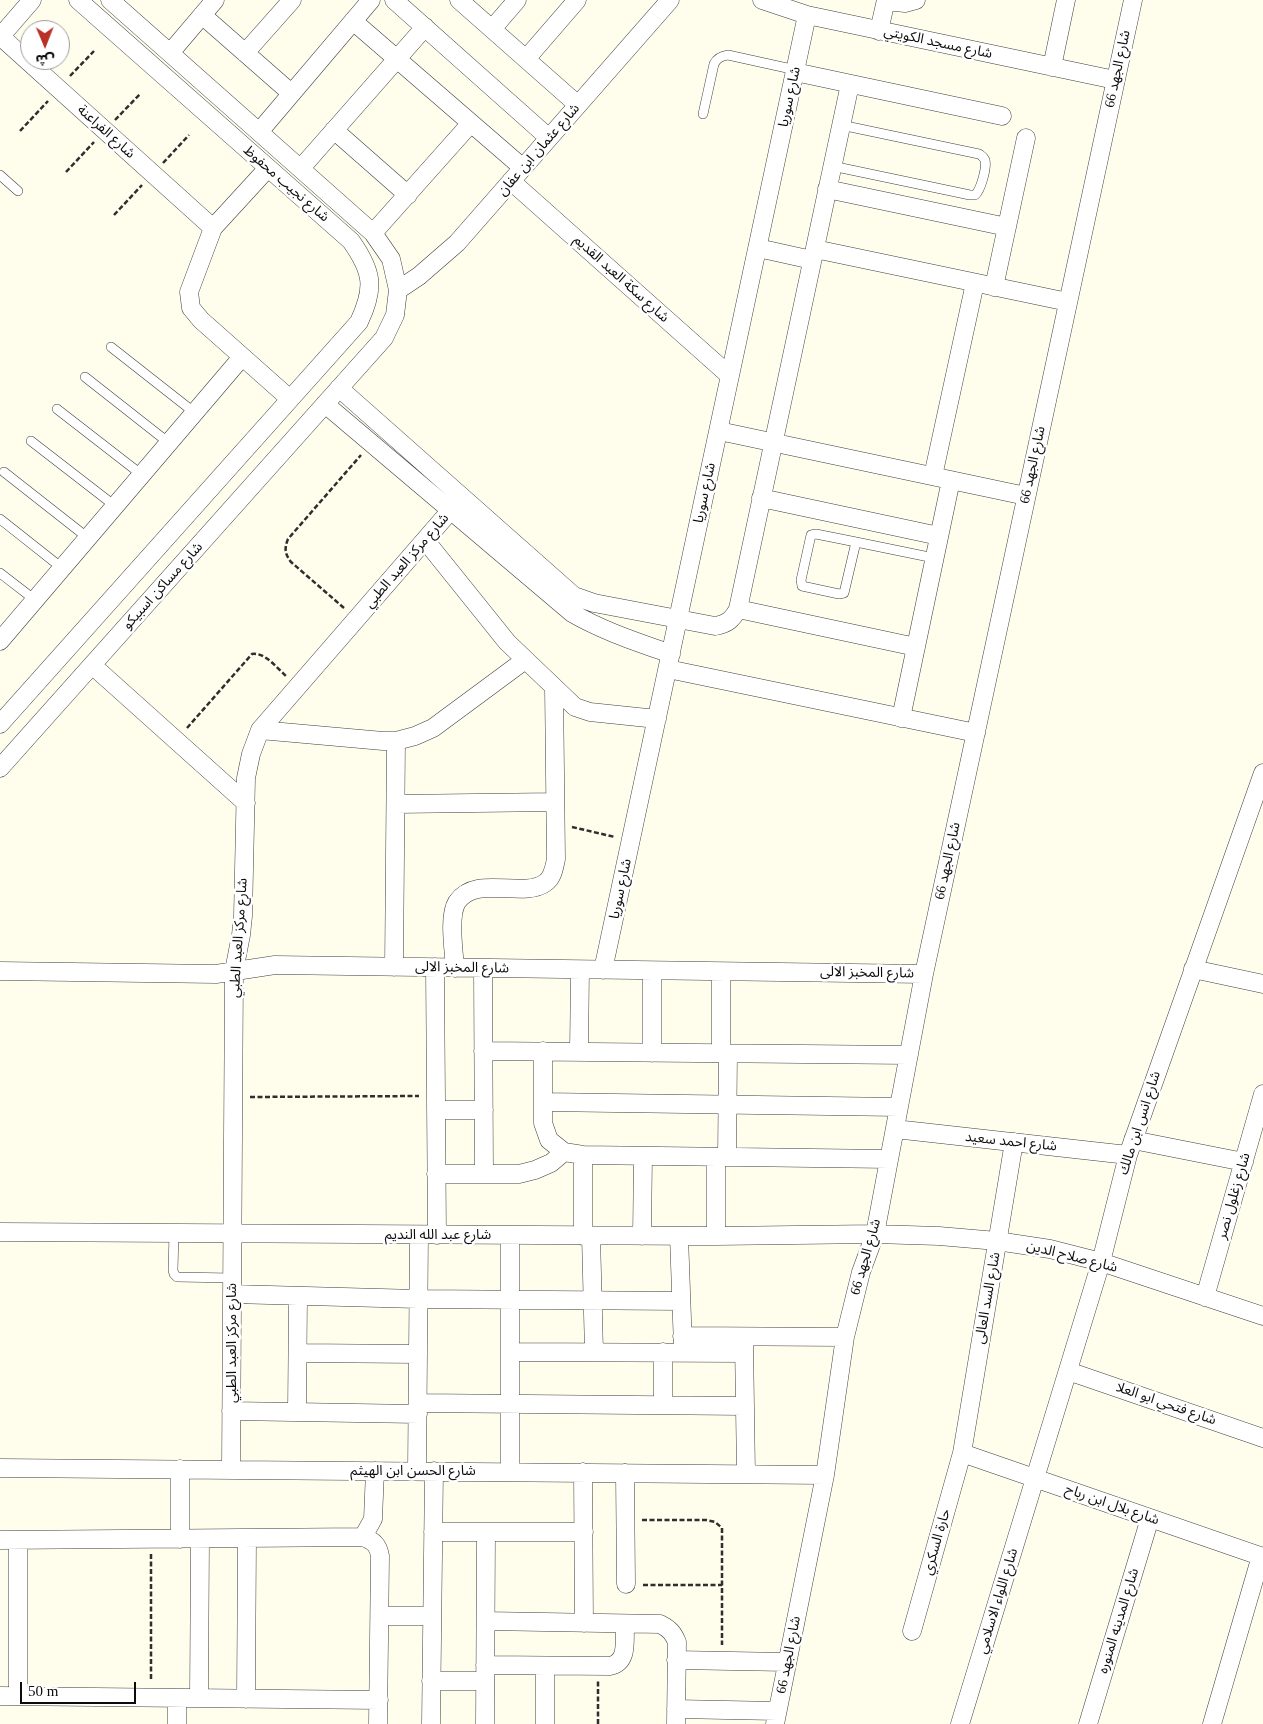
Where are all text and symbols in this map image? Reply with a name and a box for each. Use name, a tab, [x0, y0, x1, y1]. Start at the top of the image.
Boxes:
north arrow	[20, 20, 70, 70]
street label: شارع مسجد الكويتي	[882, 23, 994, 63]
street label: شارع الجهد 66	[1102, 29, 1134, 109]
text: ش	[36, 52, 55, 67]
street label: شارع سوريا	[775, 65, 805, 129]
street label: شارع عثمان ابن عفان	[494, 100, 584, 200]
street label: شارع الفراعنة	[74, 102, 138, 162]
street label: شارع نجيب محفوظ	[240, 142, 332, 226]
street label: شارع سكة العبد القديم	[570, 232, 672, 326]
street label: شارع الجهد 66	[1017, 425, 1049, 505]
street label: شارع سوريا	[690, 461, 720, 525]
street label: شارع مركز العبد الطبي	[361, 510, 453, 612]
street label: شارع مساكن اسبيكو	[119, 539, 207, 633]
street label: شارع الجهد 66	[932, 821, 964, 901]
street label: شارع سوريا	[606, 857, 636, 921]
street label: شارع مركز العبد الطبي	[226, 878, 252, 998]
street label: شارع المخبز الالى	[415, 959, 509, 977]
street label: شارع المخبز الالى	[820, 964, 914, 982]
street label: شارع انس ابن مالك	[1115, 1069, 1165, 1177]
street label: شارع احمد سعيد	[964, 1129, 1058, 1155]
street label: شارع زغلول نصر	[1214, 1151, 1254, 1241]
street label: شارع الجهد 66	[847, 1217, 885, 1297]
street label: شارع عبد الله النديم	[385, 1227, 491, 1243]
street label: شارع صلاح الدين	[1025, 1238, 1119, 1276]
street label: شارع السد العالى	[972, 1251, 1004, 1345]
street label: شارع مركز العبد الطبي	[224, 1283, 240, 1403]
street label: شارع فتحي ابو العلا	[1114, 1379, 1218, 1429]
street label: شارع الحسن ابن الهيثم	[350, 1463, 476, 1479]
street label: شارع بلال ابن رباح	[1063, 1481, 1161, 1529]
street label: حارة السكري	[920, 1507, 954, 1577]
street label: شارع اللواء الاسلامي	[974, 1546, 1022, 1656]
street label: شارع المدينه المنوره	[1095, 1566, 1143, 1676]
street label: شارع الجهد 66	[773, 1615, 805, 1695]
scale bar	[22, 1672, 139, 1704]
text: 50 m	[28, 1683, 58, 1699]

